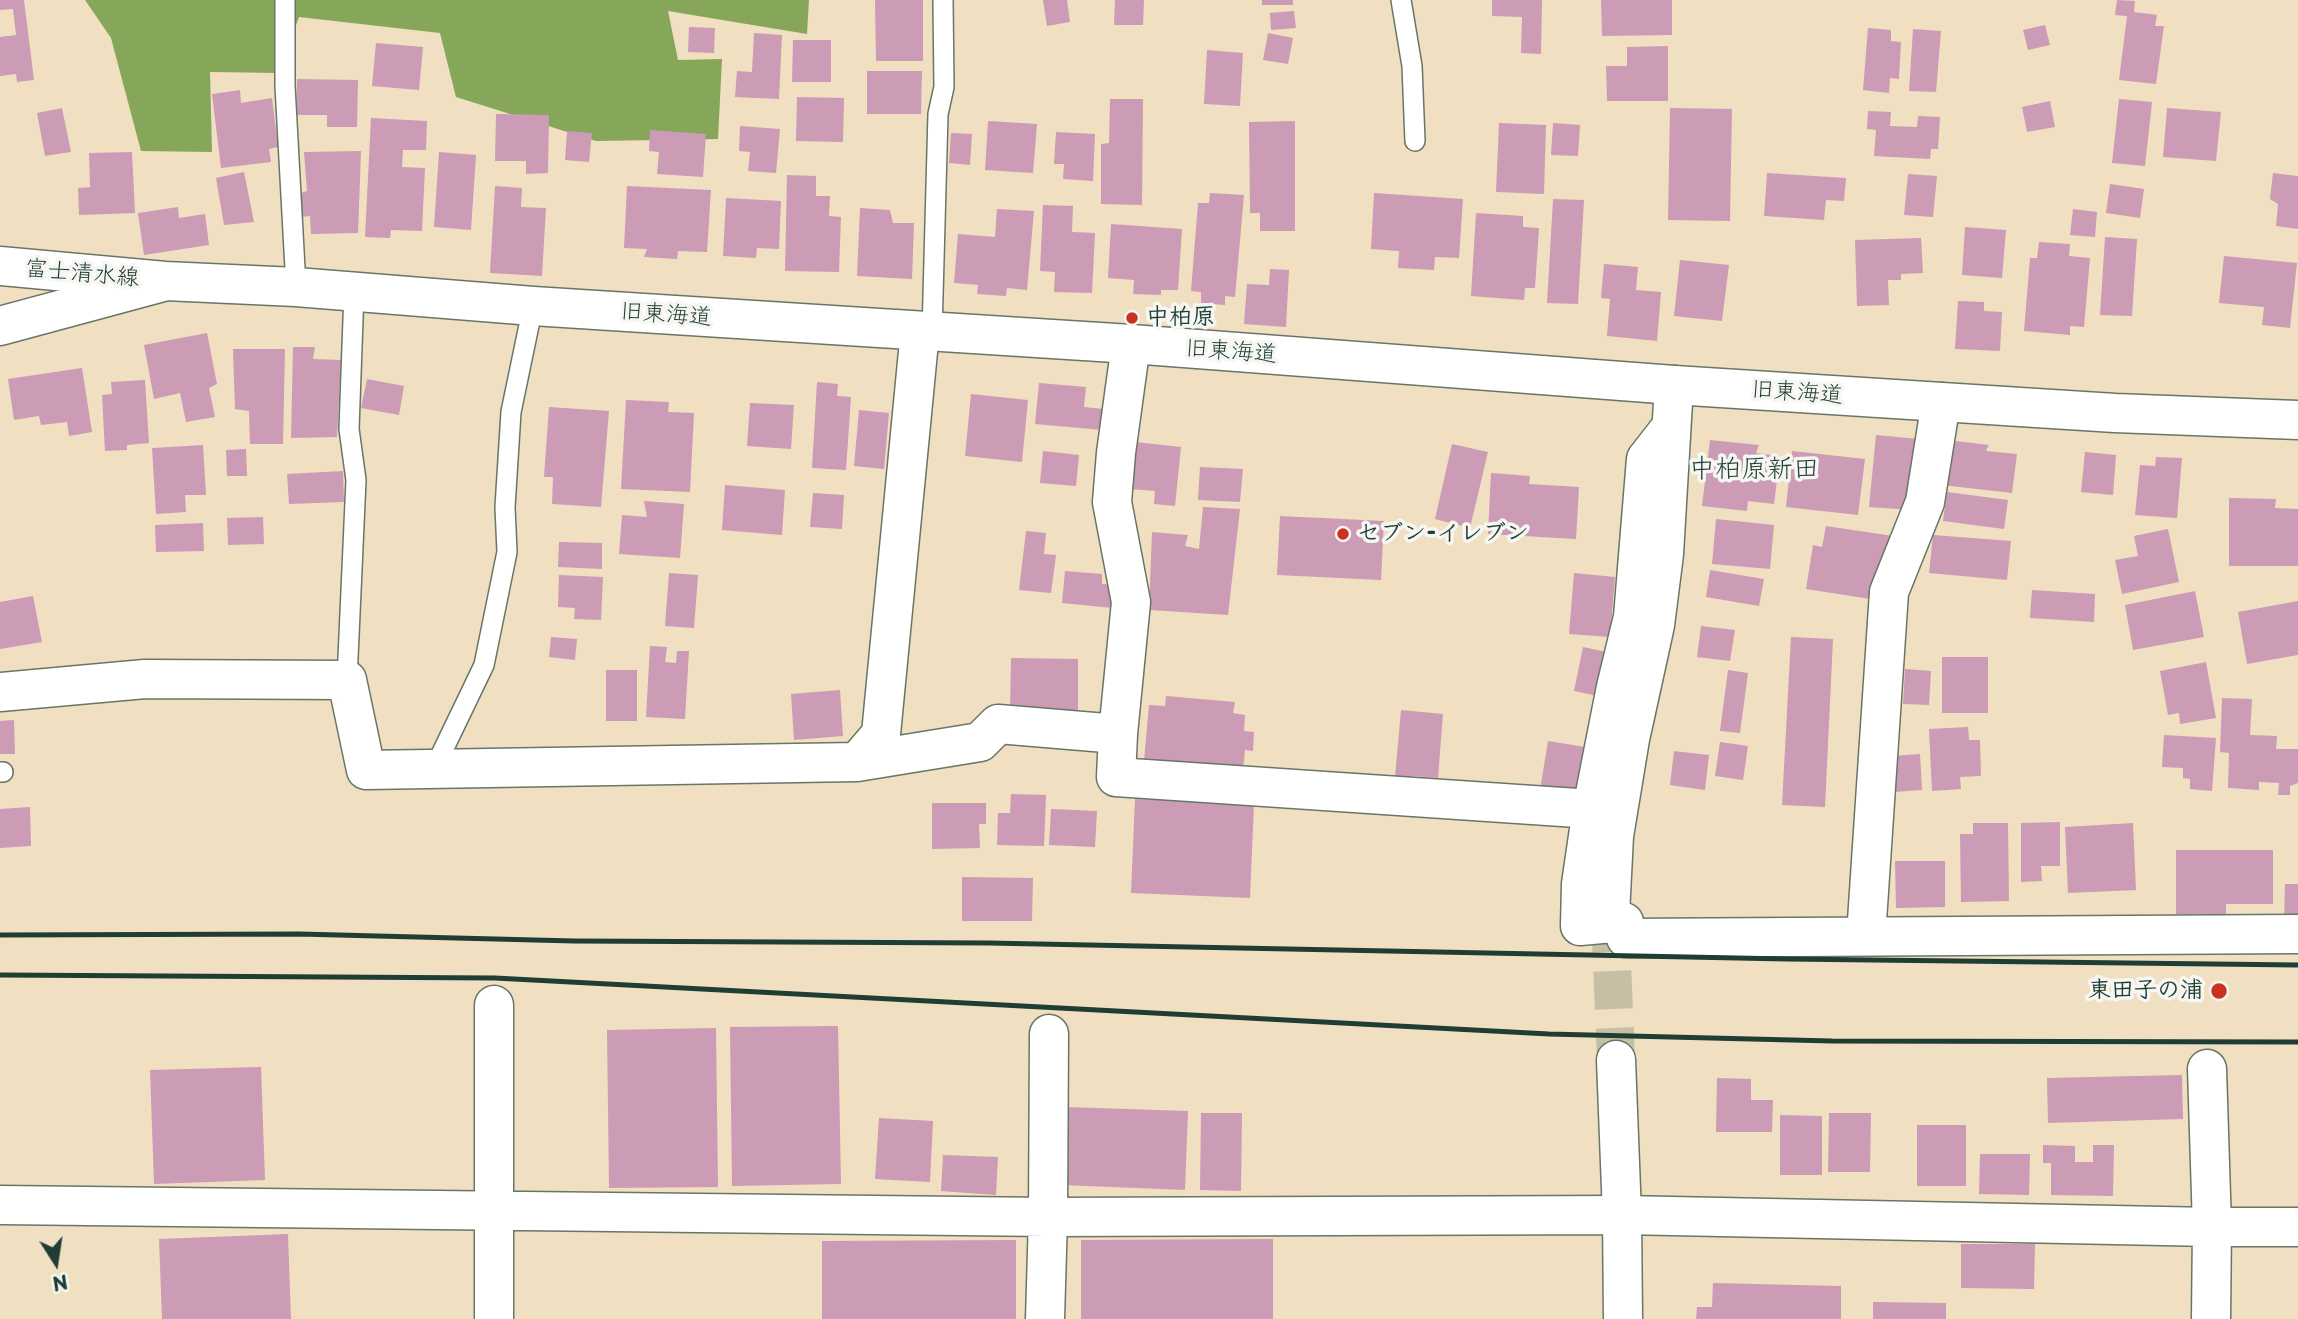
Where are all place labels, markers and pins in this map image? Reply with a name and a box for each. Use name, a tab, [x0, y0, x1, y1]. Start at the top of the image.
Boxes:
place label: 中柏原	[1146, 304, 1215, 332]
marker: 中柏原	[1124, 310, 1140, 326]
place label: セブン-イレブン	[1357, 520, 1529, 548]
marker: セブン-イレブン	[1335, 526, 1351, 542]
place label: 東田子の浦	[2088, 977, 2203, 1005]
marker: 東田子の浦	[2209, 981, 2229, 1001]

